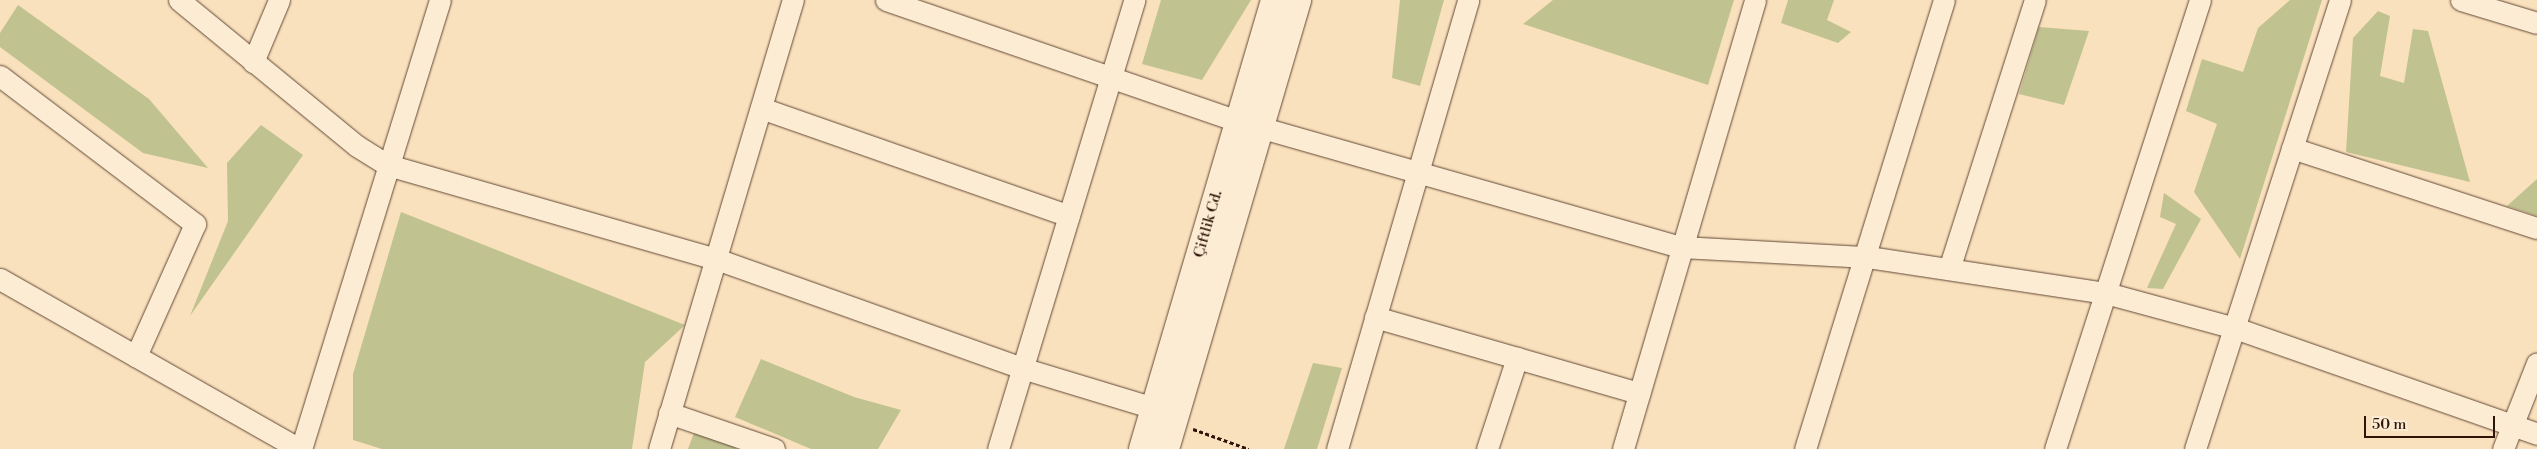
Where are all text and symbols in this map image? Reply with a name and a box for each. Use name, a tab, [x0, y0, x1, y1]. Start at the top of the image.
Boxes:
street label: Çiftlik Cd.	[1190, 188, 1226, 260]
scale bar	[2367, 406, 2498, 438]
text: 50 m	[2372, 415, 2406, 434]

